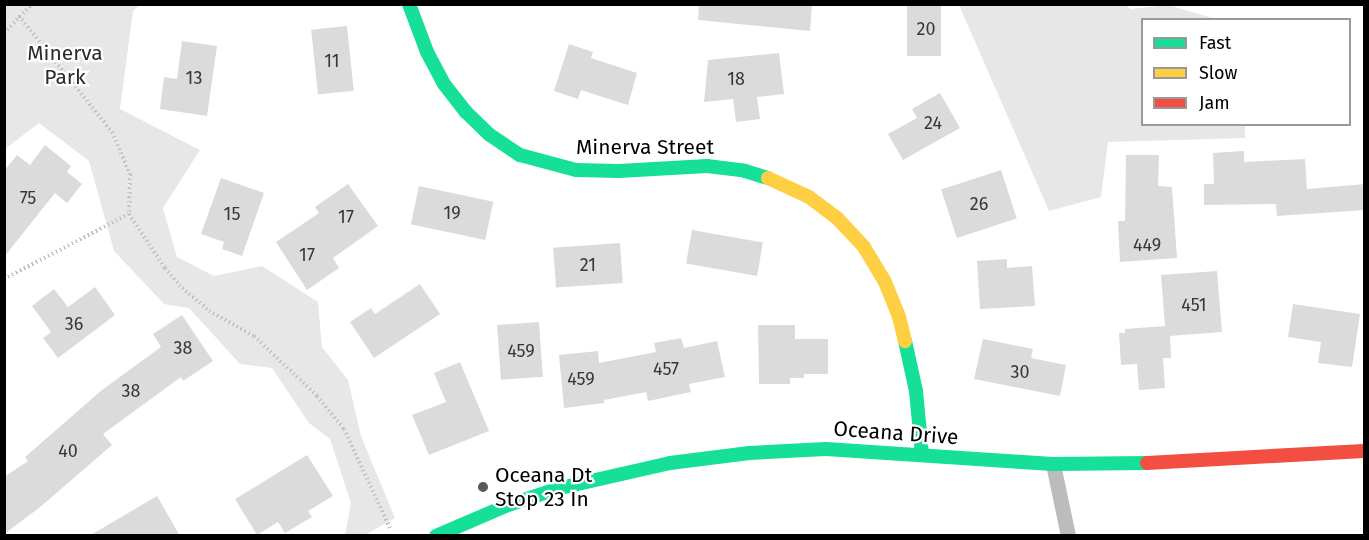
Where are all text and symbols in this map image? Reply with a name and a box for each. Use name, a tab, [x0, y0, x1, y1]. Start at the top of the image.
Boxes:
house number: 20	[917, 18, 935, 40]
legend	[1141, 18, 1351, 126]
text: Fast	[1199, 32, 1231, 54]
park label: Minerva Park	[27, 40, 103, 90]
house number: 11	[324, 50, 340, 72]
text: Slow	[1199, 62, 1237, 84]
house number: 13	[186, 67, 202, 89]
house number: 18	[727, 68, 745, 90]
text: Jam	[1199, 92, 1230, 114]
house number: 24	[924, 112, 942, 134]
street label: Minerva Street	[576, 134, 714, 160]
house number: 75	[20, 187, 36, 209]
house number: 26	[970, 193, 988, 215]
house number: 19	[443, 202, 461, 224]
house number: 15	[224, 203, 240, 225]
house number: 17	[338, 206, 354, 228]
house number: 449	[1133, 234, 1161, 256]
house number: 17	[299, 244, 315, 266]
house number: 21	[580, 254, 596, 276]
house number: 451	[1181, 294, 1207, 316]
house number: 36	[65, 313, 83, 335]
house number: 38	[174, 337, 192, 359]
house number: 459	[507, 340, 535, 362]
house number: 457	[653, 358, 679, 380]
house number: 30	[1010, 361, 1030, 383]
house number: 459	[567, 368, 595, 390]
house number: 38	[122, 380, 140, 402]
street label: Oceana Drive	[833, 416, 959, 450]
house number: 40	[58, 440, 78, 462]
place label: Oceana Dt Stop 23 In	[495, 462, 592, 512]
marker: Oceana Dt Stop 23 In	[476, 480, 490, 494]

